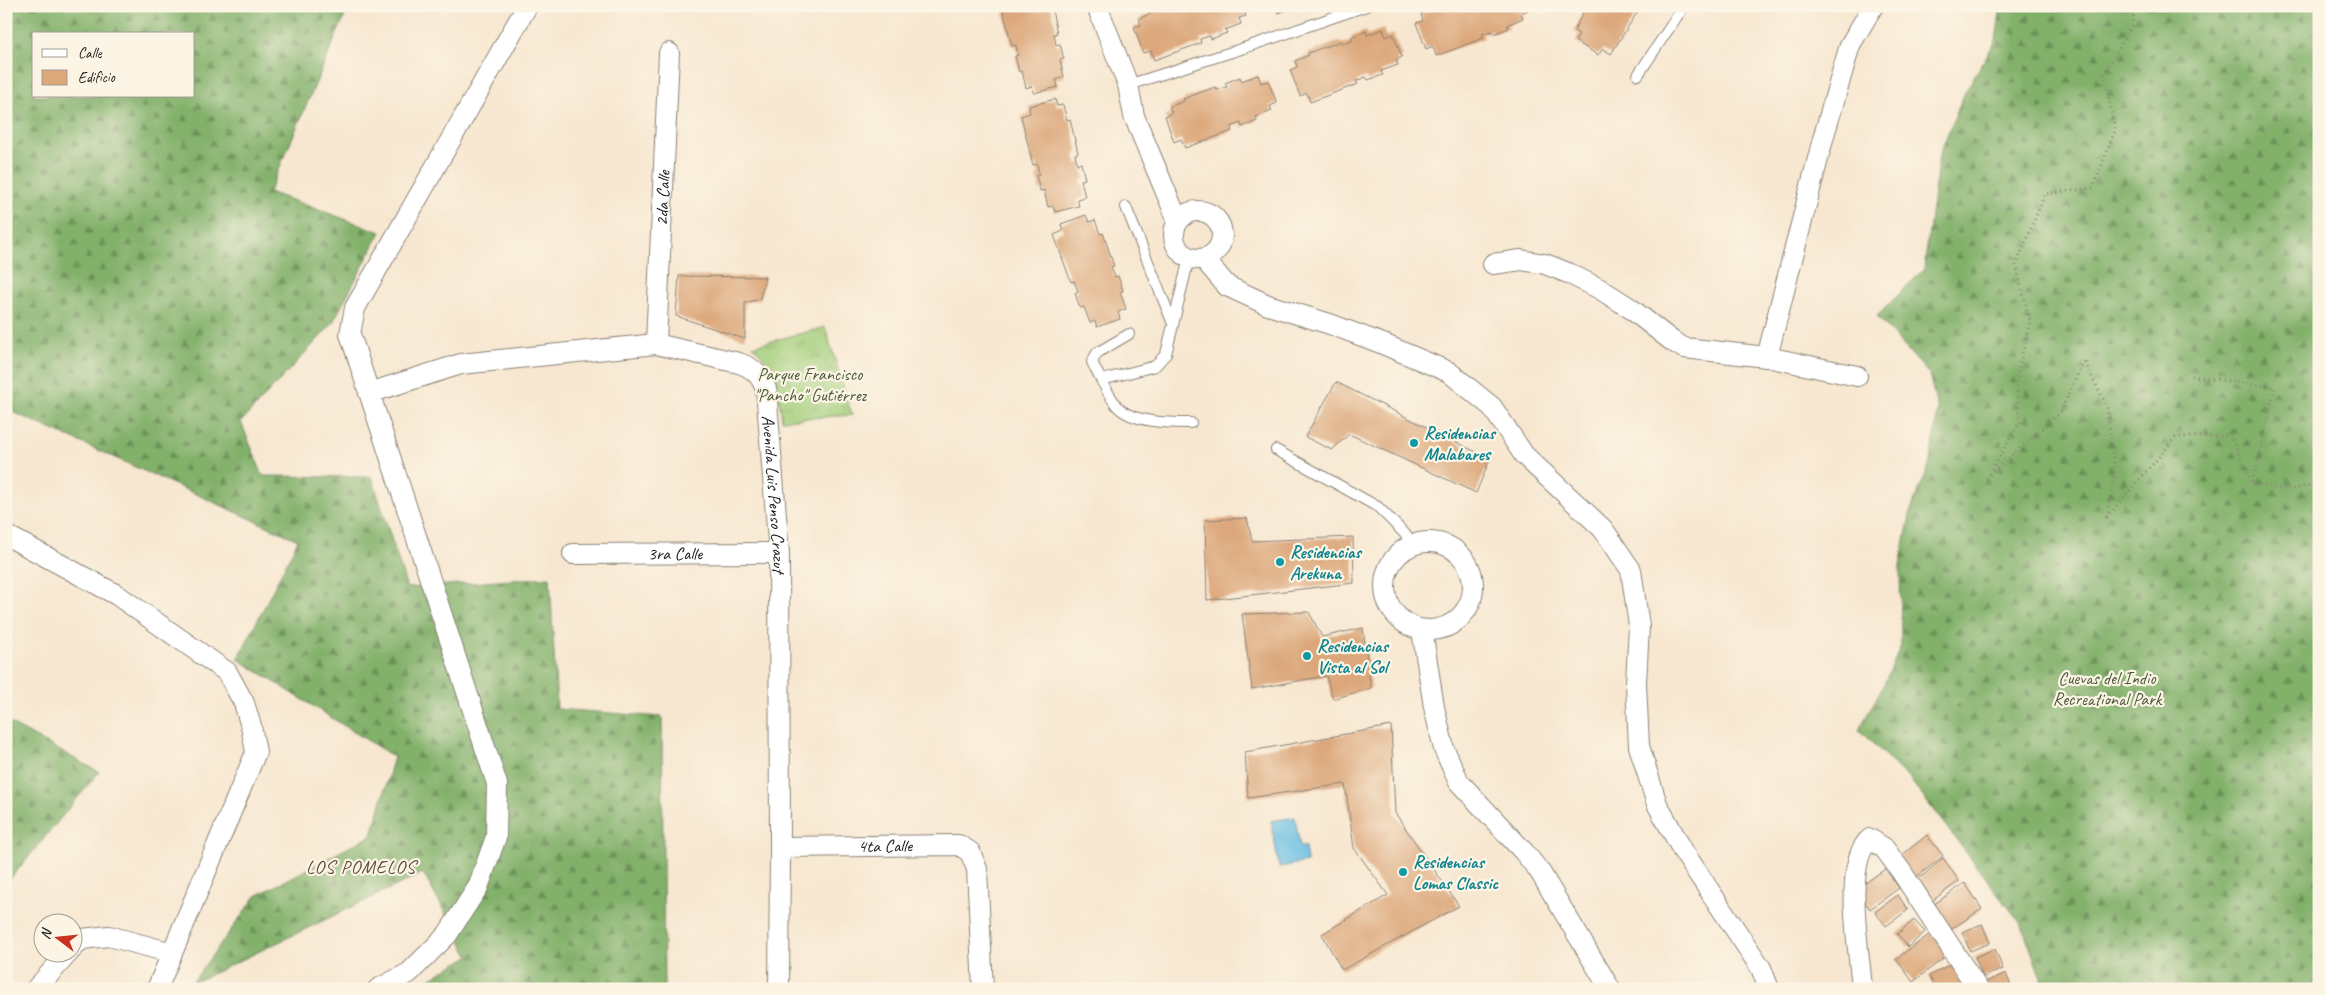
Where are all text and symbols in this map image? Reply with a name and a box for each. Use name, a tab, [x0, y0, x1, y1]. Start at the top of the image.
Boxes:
legend	[32, 32, 195, 98]
text: Calle	[78, 44, 103, 63]
text: Edificio	[78, 68, 116, 87]
street label: 2da Calle	[650, 169, 675, 226]
park label: Parque Francisco "Pancho" Gutiérrez	[754, 363, 868, 406]
street label: Avenida Luis Penso Crazut	[757, 414, 790, 576]
place label: Residencias Malabares	[1424, 422, 1496, 465]
marker: Residencias Malabares	[1408, 437, 1420, 449]
place label: Residencias Arekuna	[1290, 541, 1362, 584]
street label: 3ra Calle	[648, 542, 703, 565]
marker: Residencias Arekuna	[1274, 556, 1286, 568]
place label: Residencias Vista al Sol	[1317, 635, 1391, 678]
marker: Residencias Vista al Sol	[1301, 650, 1313, 662]
park label: Cuevas del Indio Recreational Park	[2053, 667, 2163, 710]
street label: 4ta Calle	[858, 835, 913, 857]
place label: Residencias Lomas Classic	[1413, 851, 1499, 894]
district label: LOS POMELOS	[306, 855, 419, 879]
marker: Residencias Lomas Classic	[1397, 866, 1409, 878]
north arrow	[32, 912, 82, 962]
text: N	[37, 926, 56, 941]

